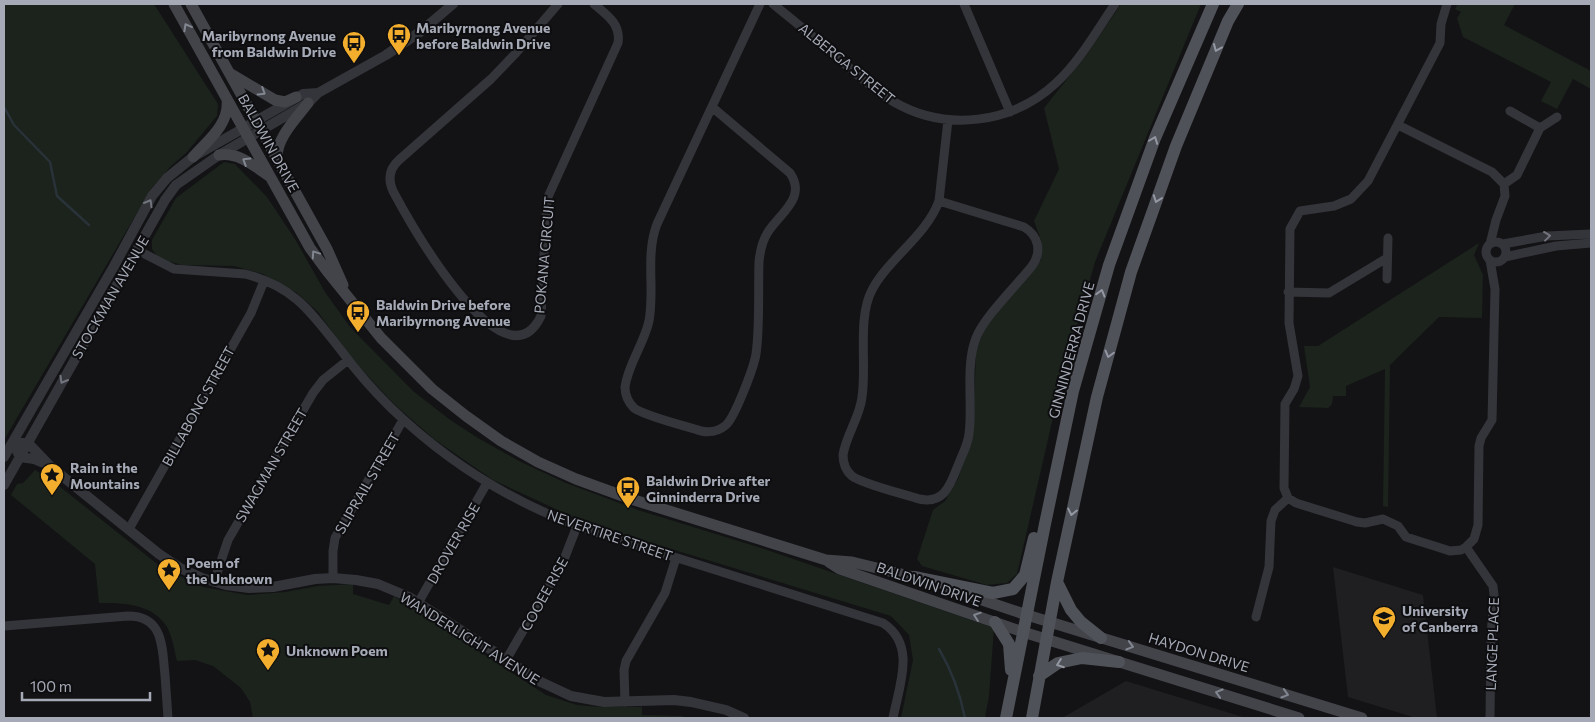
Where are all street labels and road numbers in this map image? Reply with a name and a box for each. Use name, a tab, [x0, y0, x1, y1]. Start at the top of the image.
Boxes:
street label: ALBERGA STREET	[796, 19, 899, 107]
street label: BALDWIN DRIVE	[235, 91, 303, 195]
street label: POKANA CIRCUIT	[530, 196, 558, 314]
street label: STOCKMAN AVENUE	[68, 233, 152, 361]
street label: GINNINDERRA DRIVE	[1045, 280, 1097, 420]
street label: BILLABONG STREET	[158, 343, 238, 469]
street label: SWAGMAN STREET	[231, 405, 311, 525]
street label: SLIPRAIL STREET	[331, 429, 403, 537]
street label: DROVER RISE	[423, 500, 483, 586]
street label: NEVERTIRE STREET	[545, 506, 675, 564]
street label: COOEE RISE	[517, 554, 571, 634]
street label: BALDWIN DRIVE	[874, 558, 984, 610]
street label: WANDERLIGHT AVENUE	[397, 588, 543, 688]
street label: LANGE PLACE	[1482, 597, 1502, 691]
street label: HAYDON DRIVE	[1147, 629, 1251, 675]

